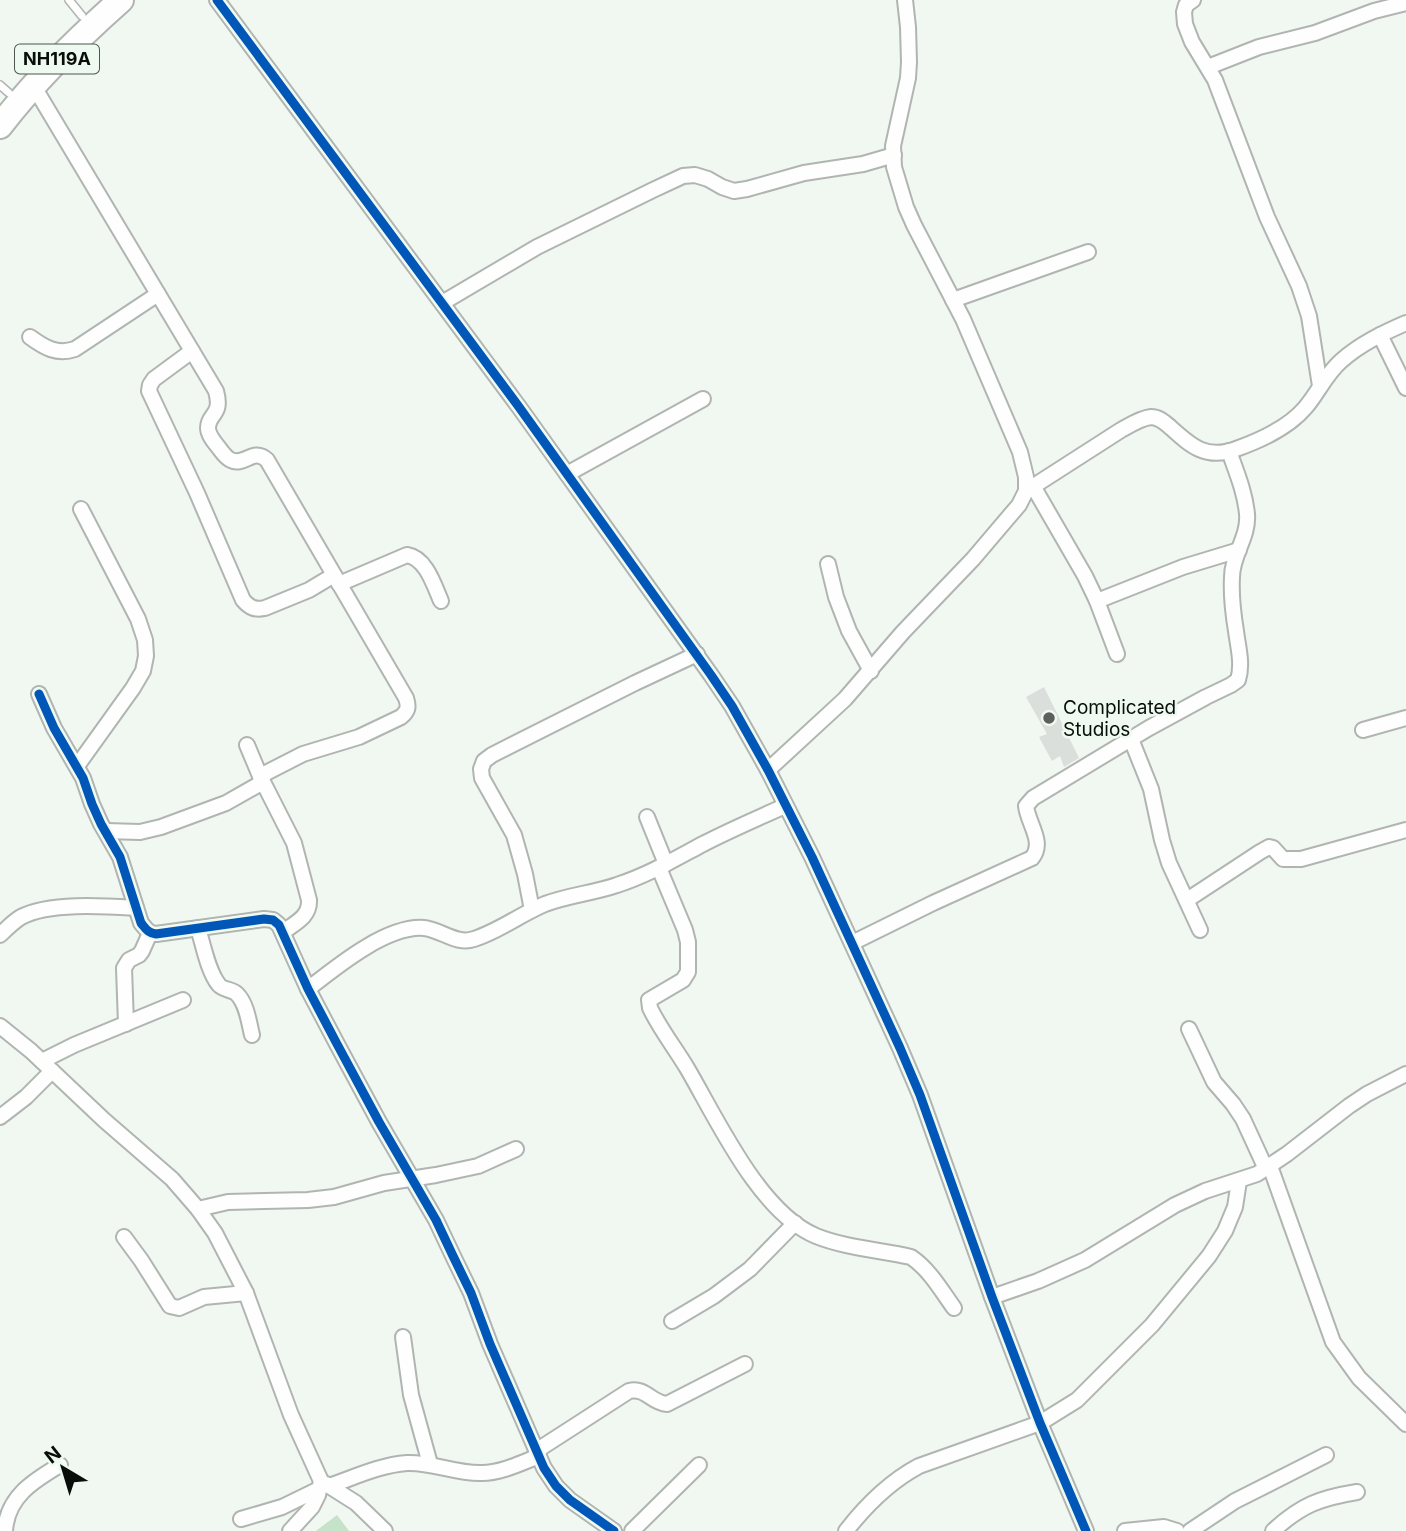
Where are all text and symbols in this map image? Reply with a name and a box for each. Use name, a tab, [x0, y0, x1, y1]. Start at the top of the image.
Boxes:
road number: NH119A	[15, 44, 99, 74]
place label: Complicated Studios	[1063, 696, 1176, 741]
marker: Complicated Studios	[1041, 710, 1057, 726]
north arrow	[28, 1433, 98, 1503]
text: N	[40, 1441, 66, 1469]

